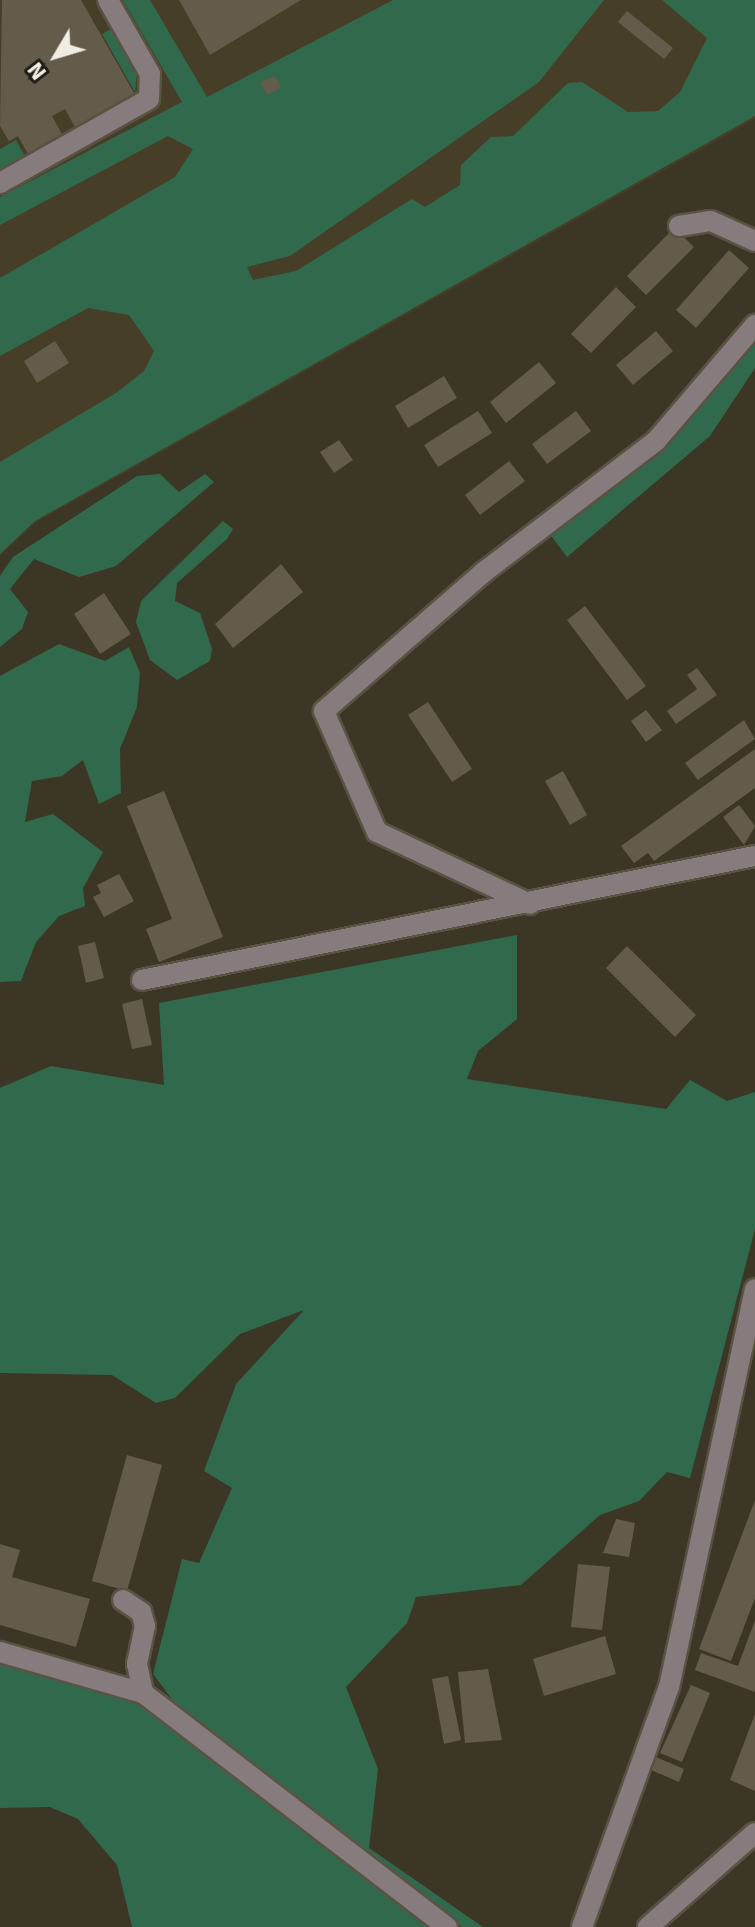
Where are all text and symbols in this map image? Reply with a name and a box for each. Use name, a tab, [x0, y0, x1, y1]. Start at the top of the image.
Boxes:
north arrow	[16, 16, 96, 96]
text: N	[21, 57, 52, 85]

